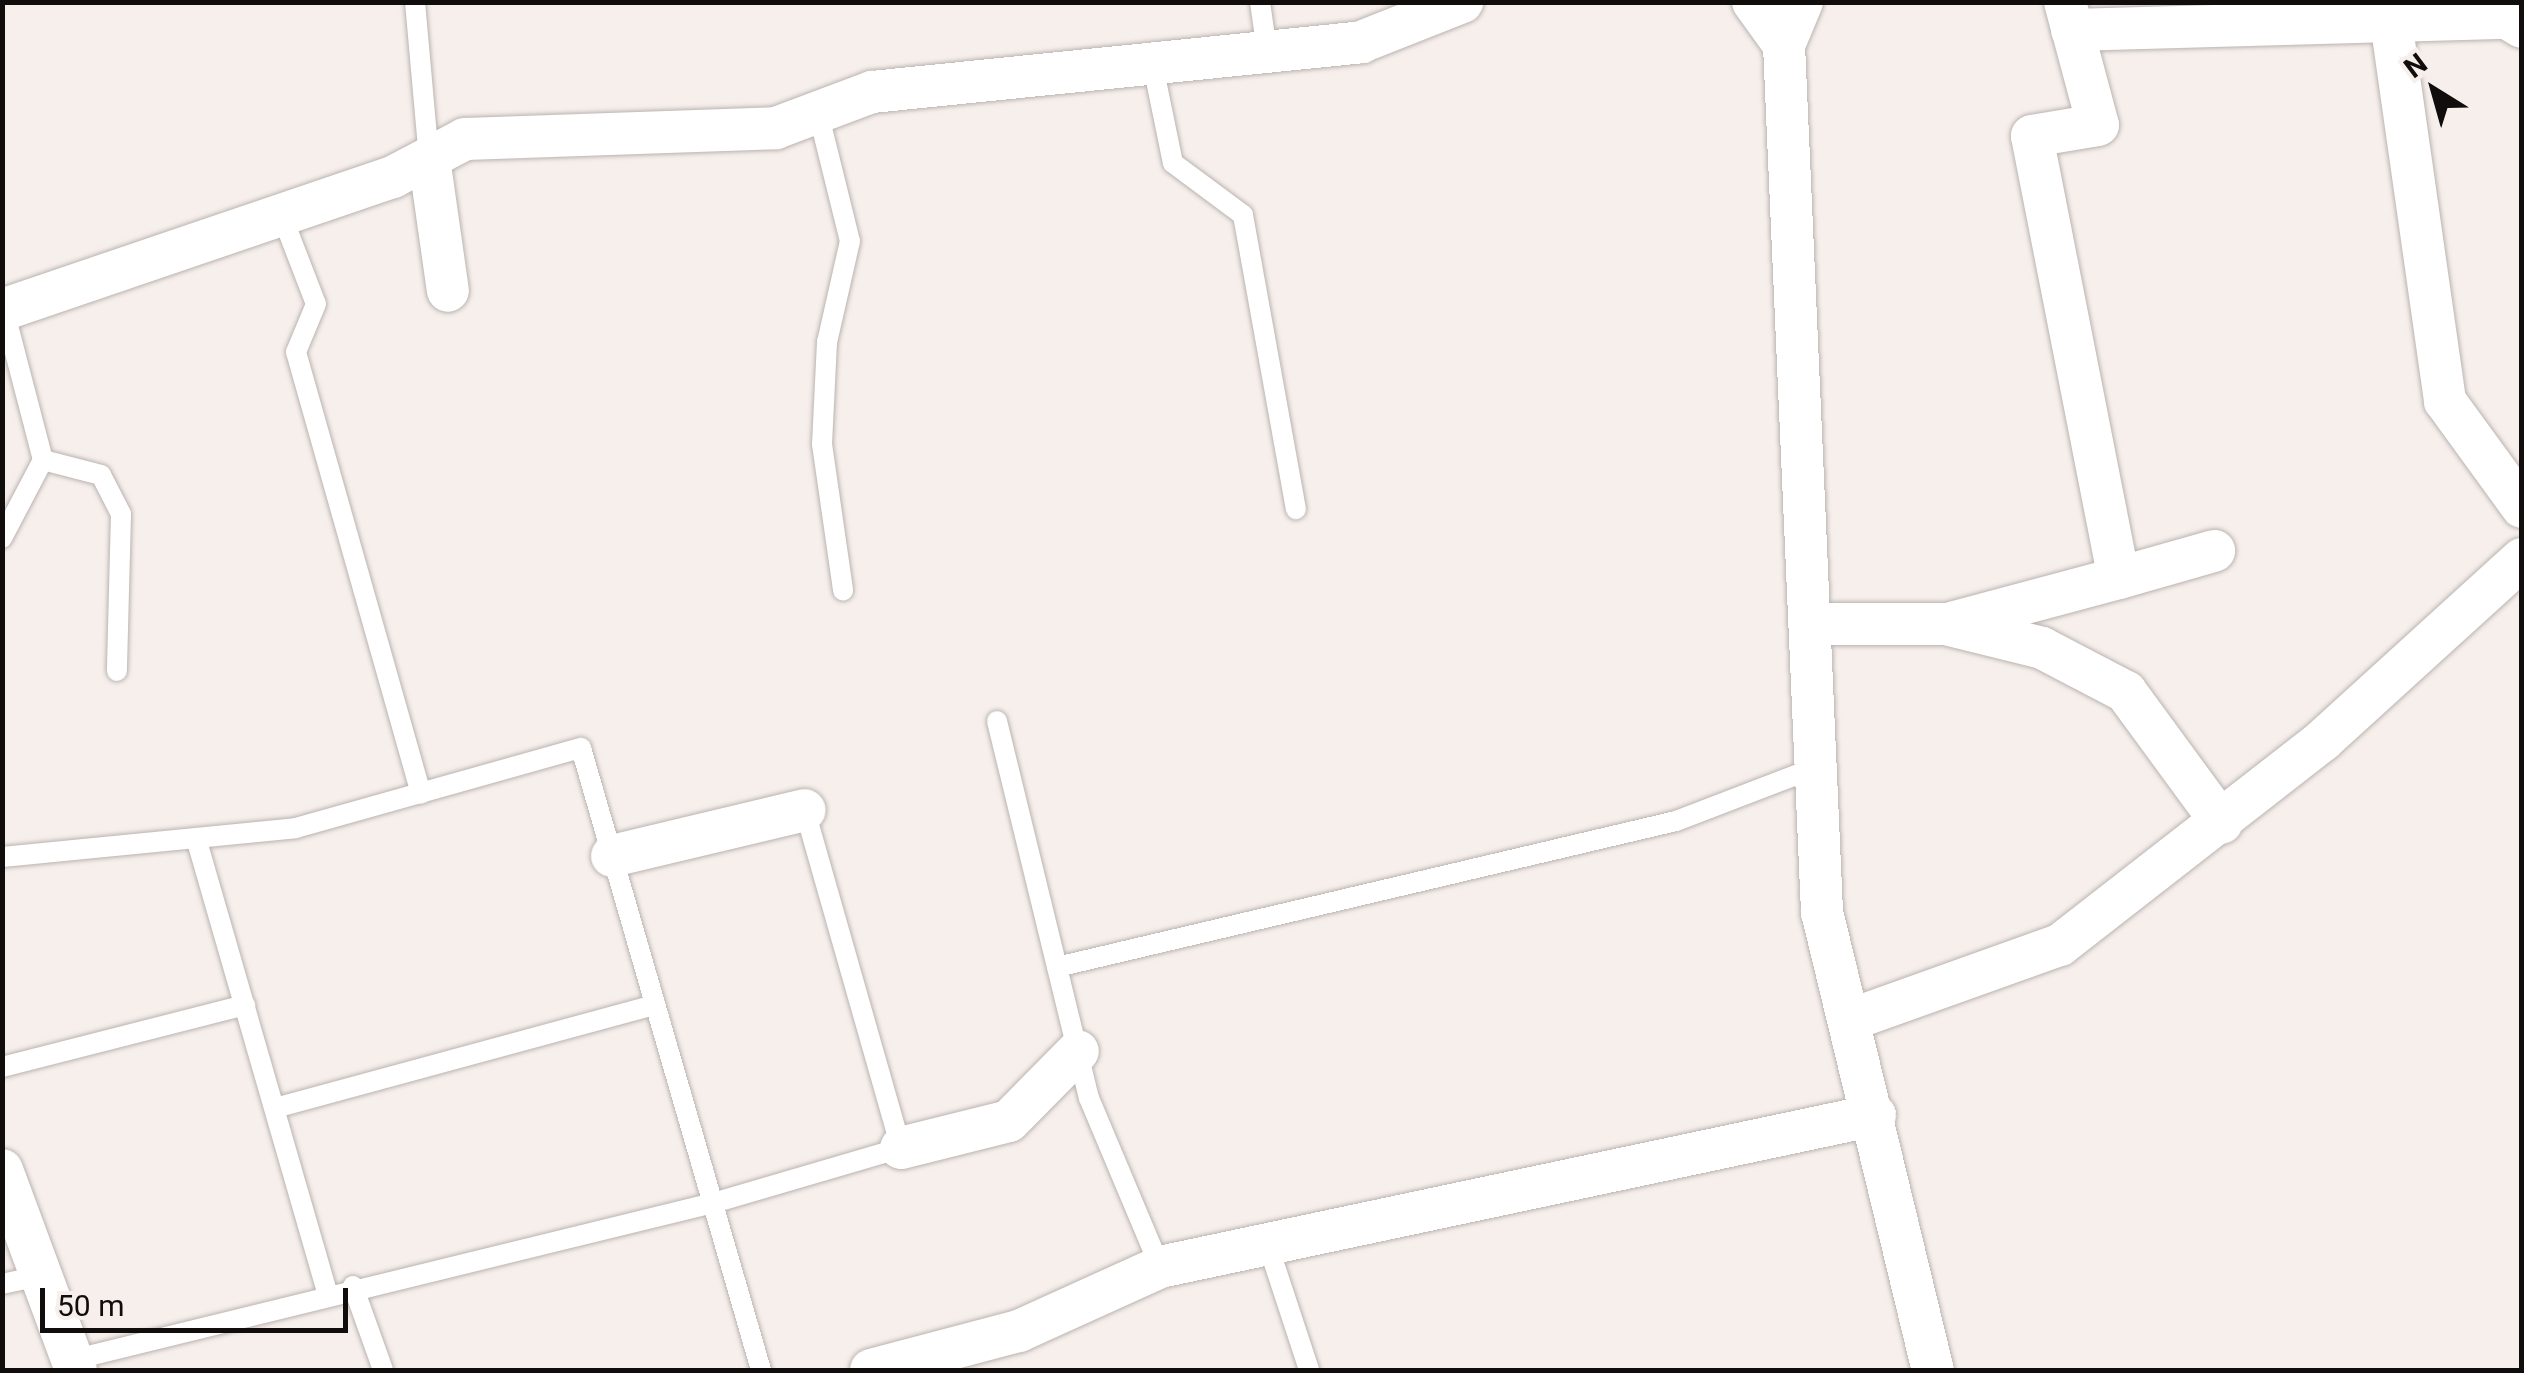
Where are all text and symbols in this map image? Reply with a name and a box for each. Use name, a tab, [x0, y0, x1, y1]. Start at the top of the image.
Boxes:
north arrow	[2384, 40, 2484, 140]
text: N	[2398, 47, 2433, 85]
scale bar	[45, 1268, 352, 1330]
text: 50 m	[57, 1288, 124, 1323]

